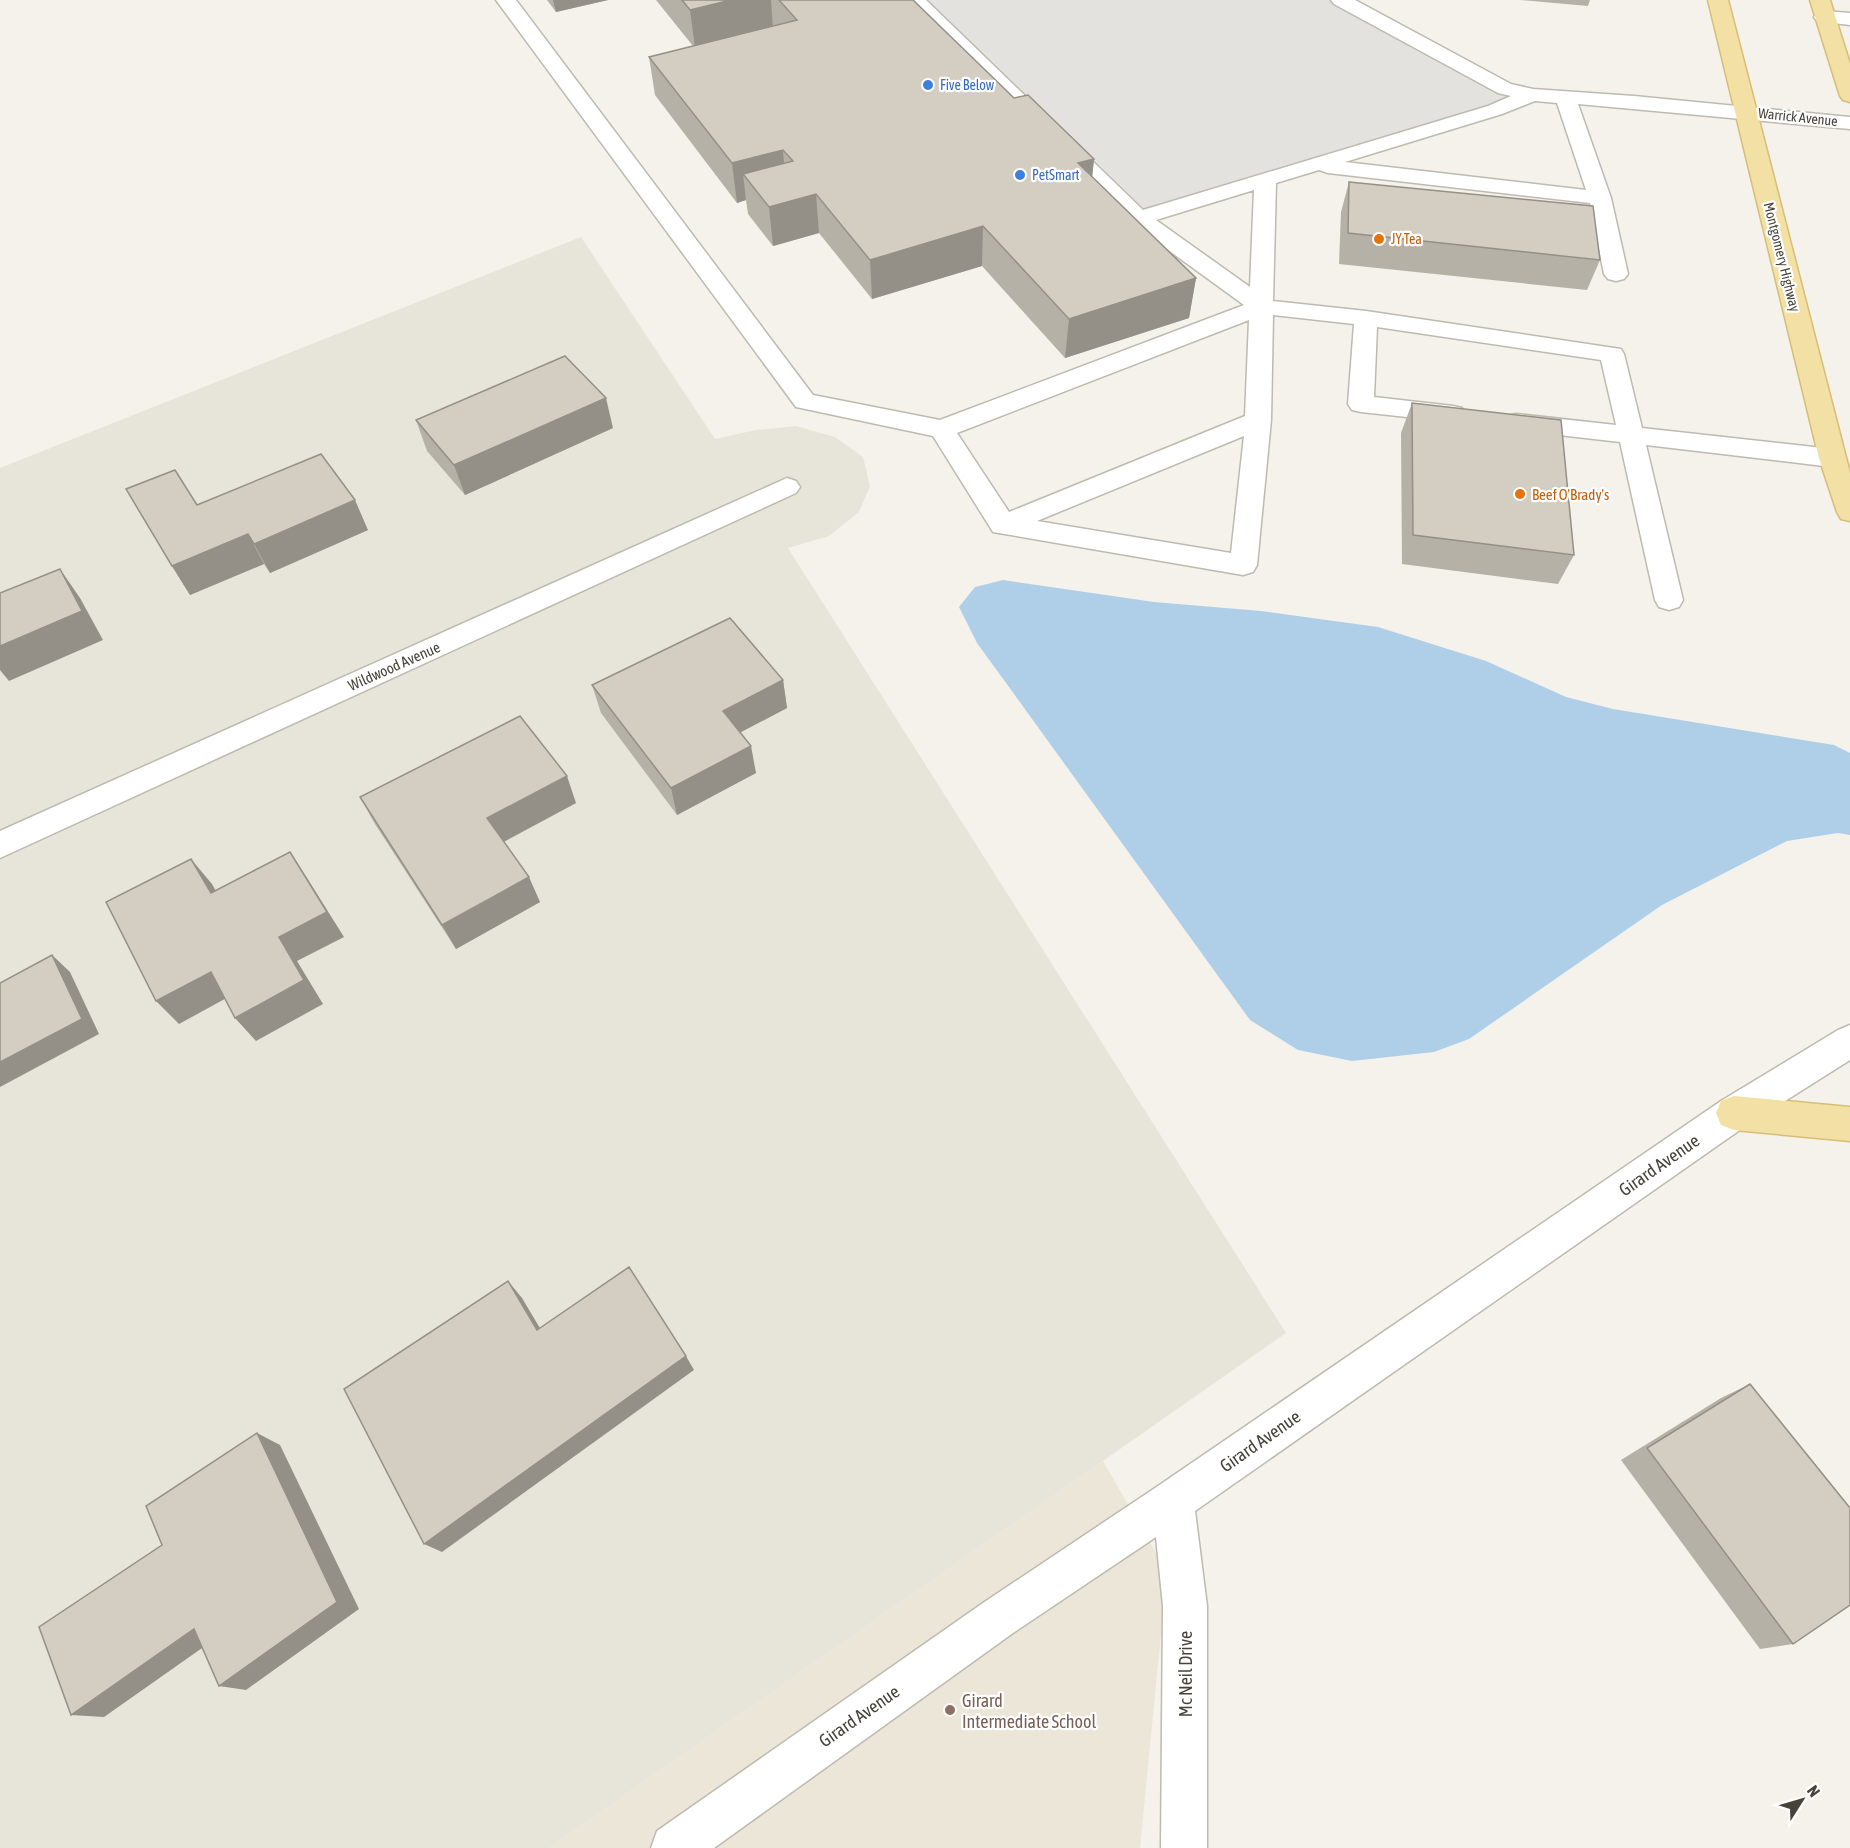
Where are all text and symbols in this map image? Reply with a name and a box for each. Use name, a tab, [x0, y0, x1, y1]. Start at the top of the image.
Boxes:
place label: Five Below	[940, 77, 995, 93]
marker: Five Below	[921, 78, 935, 92]
street label: Warrick Avenue	[1758, 105, 1838, 129]
place label: PetSmart	[1032, 167, 1080, 183]
marker: PetSmart	[1013, 168, 1027, 182]
street label: Montgomery Highway	[1761, 201, 1803, 314]
place label: JY Tea	[1391, 231, 1422, 247]
marker: JY Tea	[1372, 232, 1386, 246]
place label: Beef O'Brady's	[1532, 486, 1609, 503]
marker: Beef O'Brady's	[1513, 487, 1527, 501]
street label: Wildwood Avenue	[345, 638, 443, 694]
street label: Girard Avenue	[1615, 1130, 1703, 1200]
street label: Girard Avenue	[1216, 1406, 1304, 1476]
street label: Mc Neil Drive	[1175, 1631, 1196, 1717]
street label: Girard Avenue	[815, 1681, 903, 1751]
place label: Girard Intermediate School	[962, 1690, 1096, 1732]
marker: Girard Intermediate School	[943, 1703, 957, 1717]
north arrow	[1772, 1770, 1832, 1830]
text: N	[1804, 1782, 1824, 1800]

